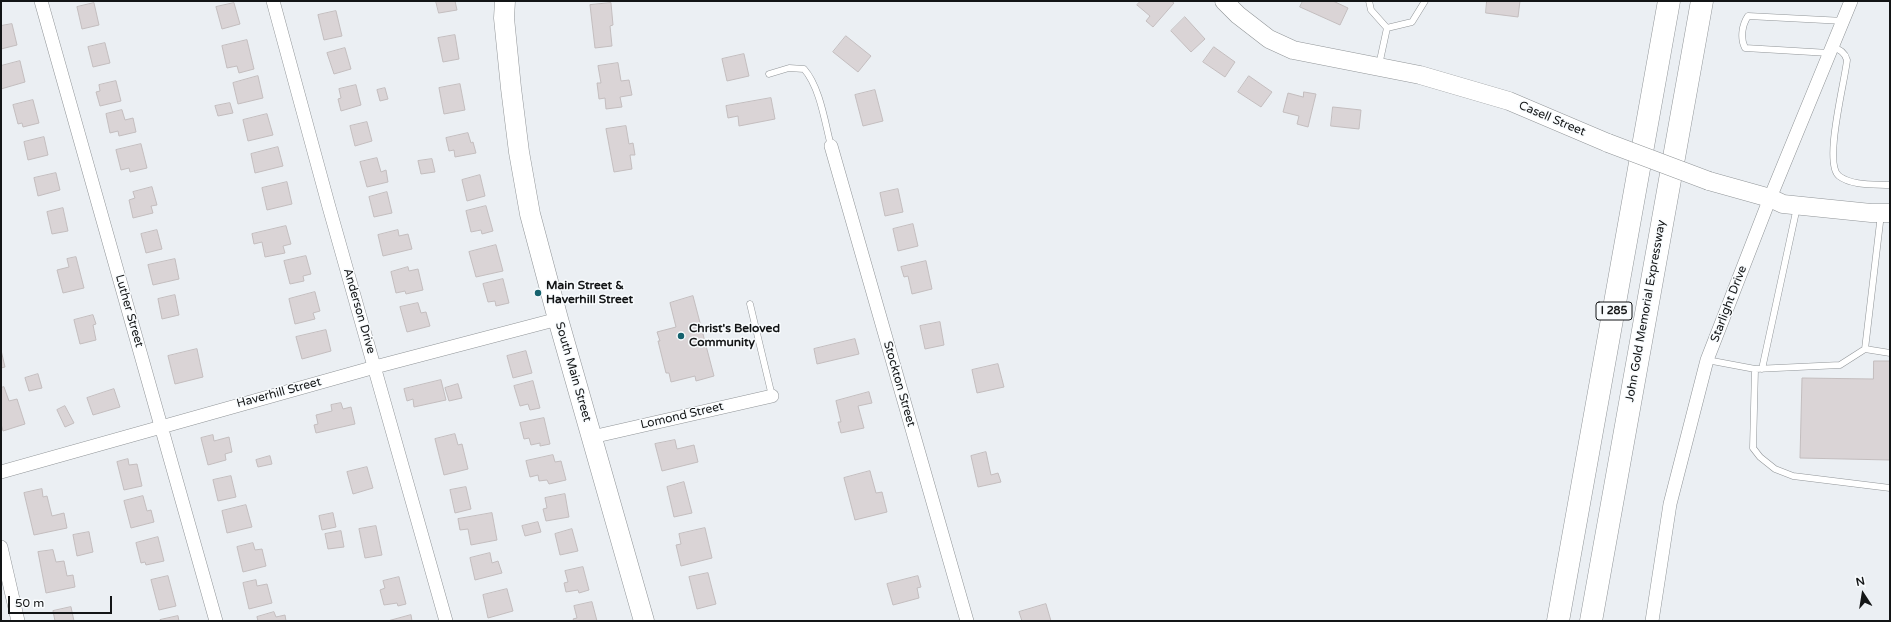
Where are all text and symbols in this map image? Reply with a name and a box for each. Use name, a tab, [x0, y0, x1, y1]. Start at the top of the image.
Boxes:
street label: Casell Street	[1516, 98, 1588, 140]
street label: John Gold Memorial Expressway	[1623, 219, 1669, 403]
street label: Starlight Drive	[1708, 264, 1750, 344]
street label: Anderson Drive	[340, 267, 378, 355]
street label: Luther Street	[112, 273, 146, 349]
place label: Main Street & Haverhill Street	[546, 279, 633, 307]
marker: Main Street & Haverhill Street	[533, 288, 543, 298]
road number: I 285	[1596, 302, 1632, 320]
street label: South Main Street	[552, 320, 594, 424]
place label: Christ's Beloved Community	[689, 322, 780, 350]
marker: Christ's Beloved Community	[676, 331, 686, 341]
street label: Stockton Street	[880, 340, 918, 428]
street label: Haverhill Street	[235, 375, 323, 411]
street label: Lomond Street	[639, 399, 725, 433]
north arrow	[1843, 574, 1883, 614]
text: N	[1855, 574, 1866, 589]
scale bar	[10, 588, 114, 614]
text: 50 m	[15, 596, 44, 610]

